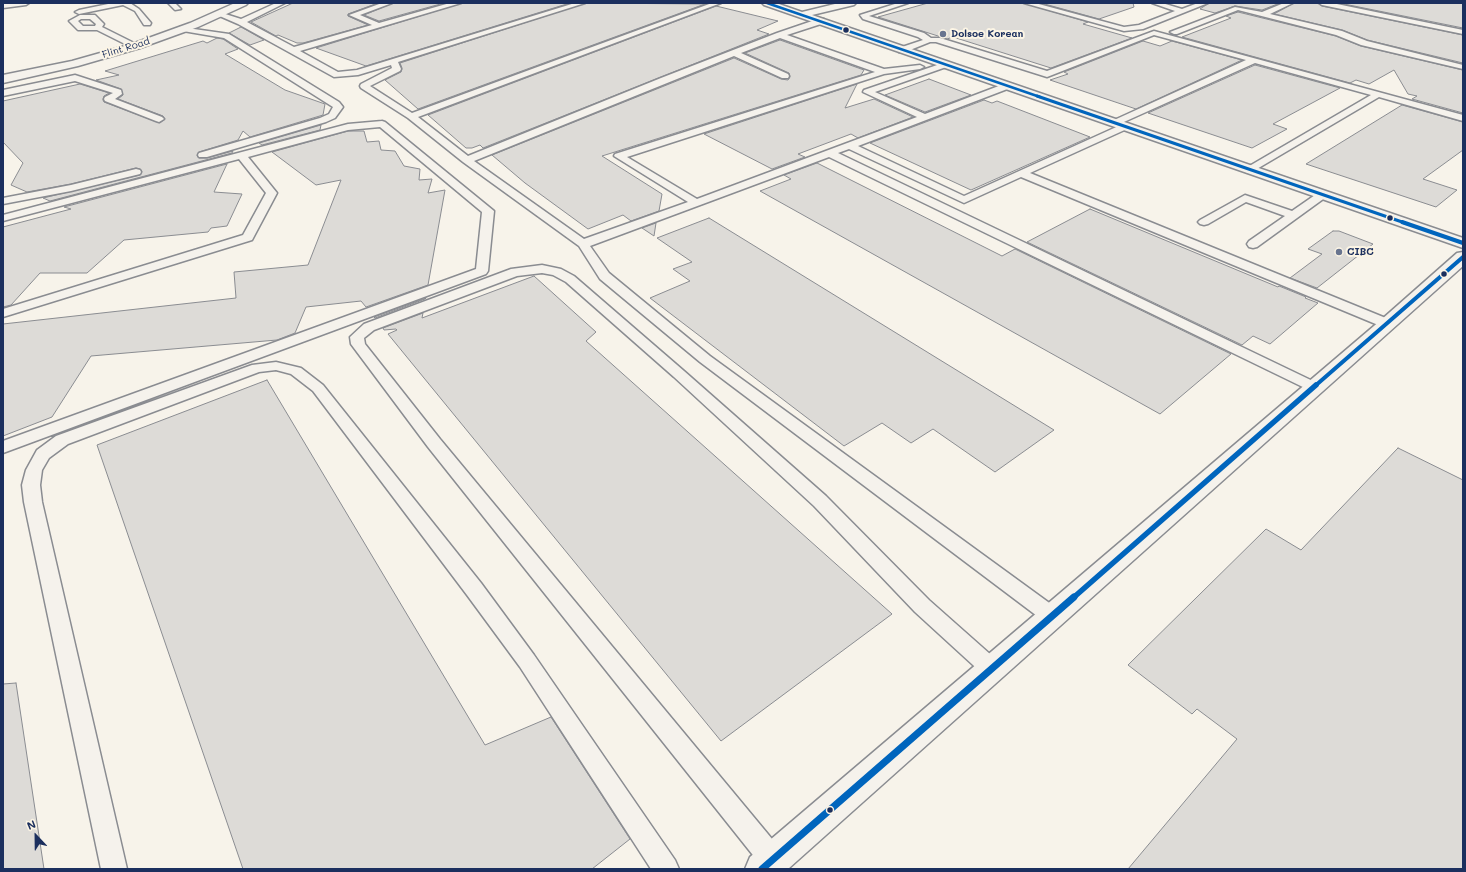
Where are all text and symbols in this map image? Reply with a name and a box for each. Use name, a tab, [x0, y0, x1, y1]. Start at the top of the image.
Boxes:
unlabelled marker	[841, 25, 851, 35]
place label: Dolsoe Korean	[951, 28, 1023, 40]
marker: Dolsoe Korean	[938, 29, 948, 39]
street label: Flint Road	[101, 35, 151, 61]
unlabelled marker	[1385, 213, 1395, 223]
place label: CIBC	[1347, 246, 1374, 258]
marker: CIBC	[1334, 247, 1344, 257]
unlabelled marker	[1439, 269, 1449, 279]
unlabelled marker	[825, 805, 835, 815]
north arrow	[16, 816, 56, 856]
text: N	[25, 816, 38, 833]

